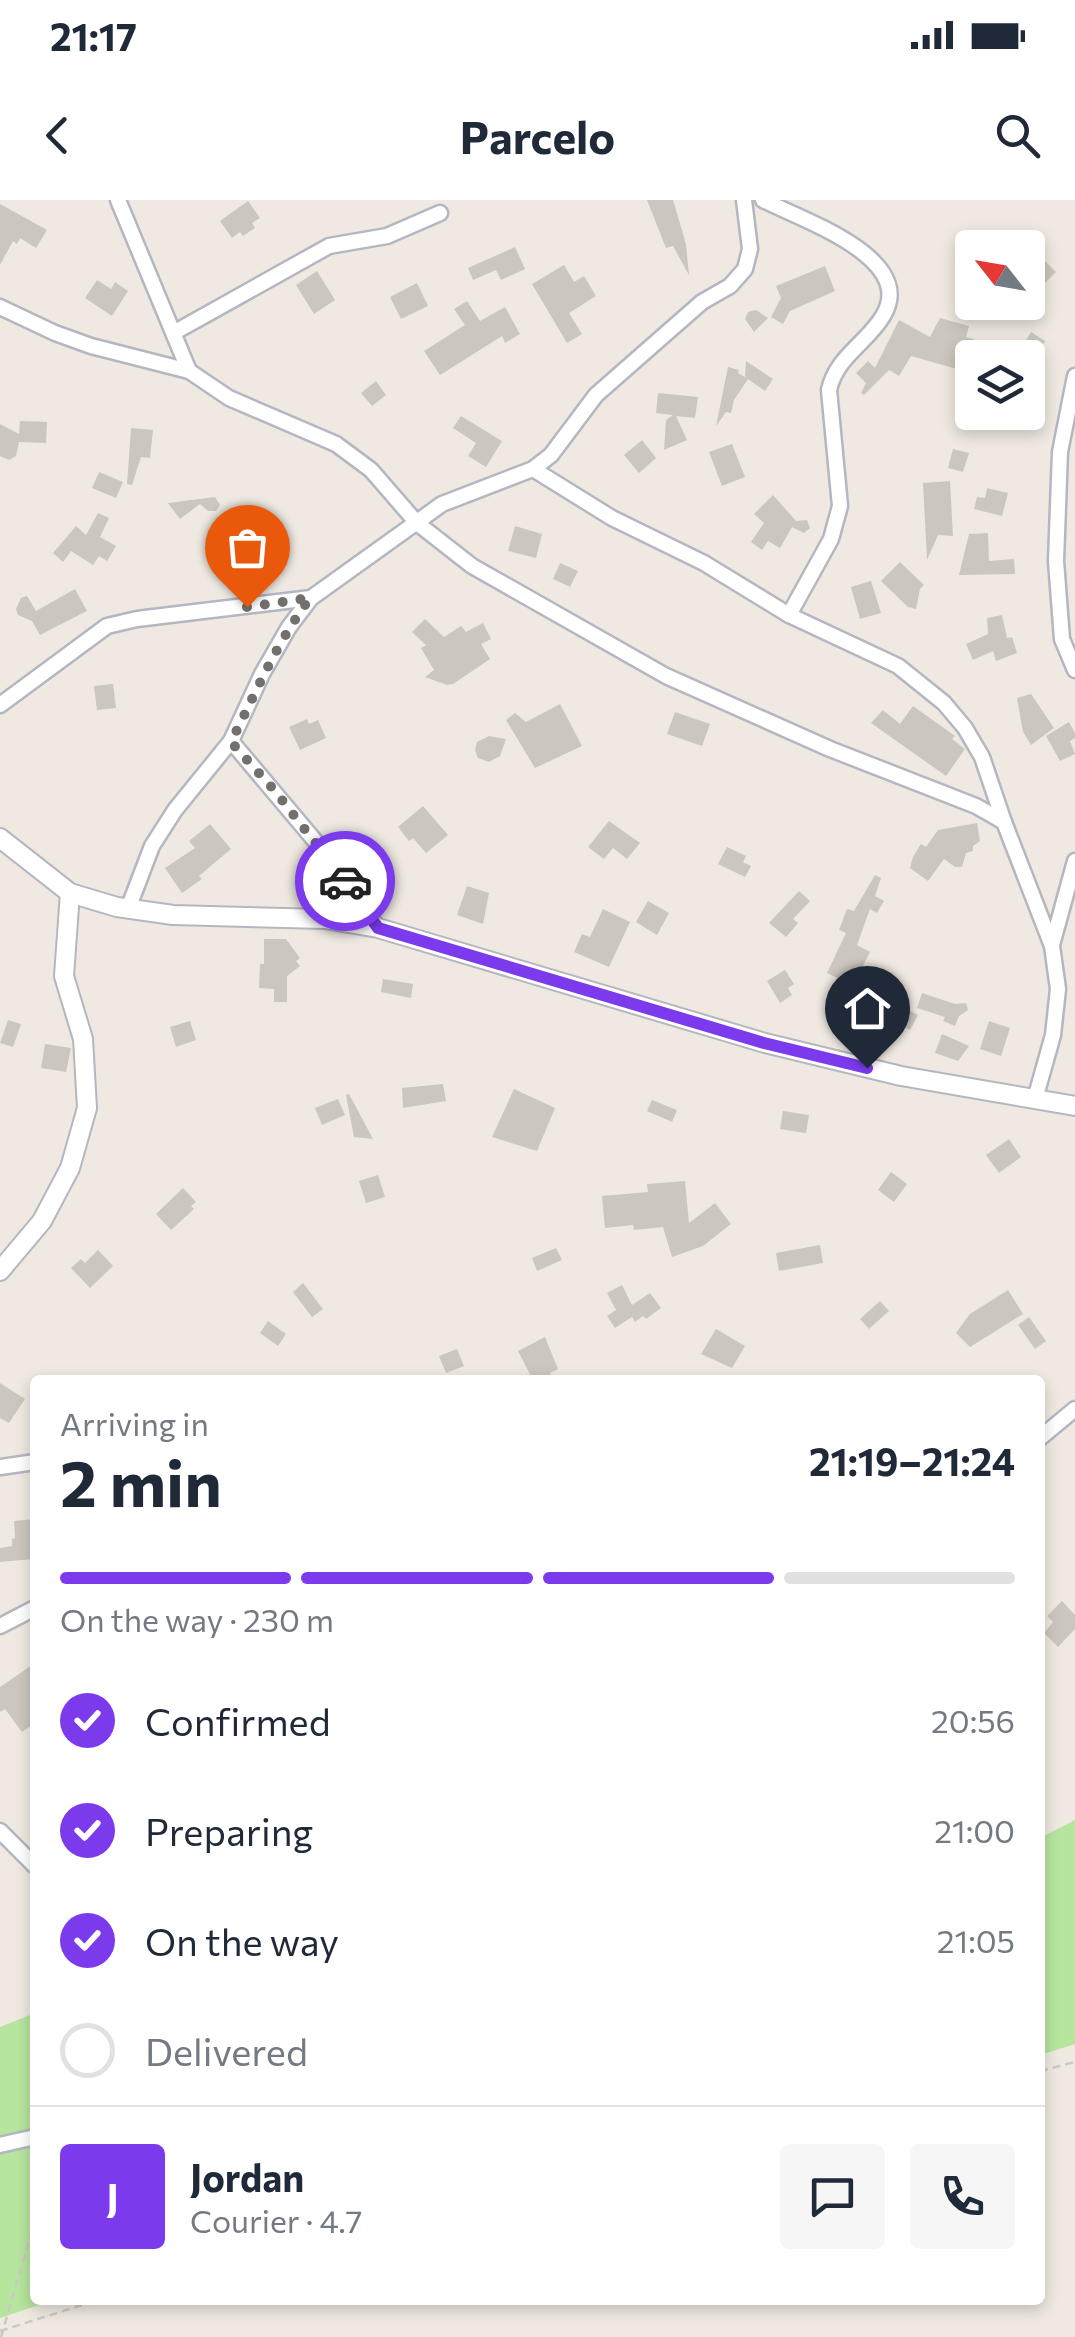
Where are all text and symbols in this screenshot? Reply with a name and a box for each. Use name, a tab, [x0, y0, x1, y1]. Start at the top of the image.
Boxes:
text: 21:17	[50, 12, 137, 59]
icon: back	[30, 108, 85, 163]
text: Parcelo	[460, 108, 615, 163]
icon: search	[990, 108, 1045, 163]
north arrow	[955, 230, 1045, 320]
map controls	[955, 230, 1045, 430]
button: layers	[955, 340, 1045, 430]
pin	[205, 505, 290, 608]
icon: bag	[220, 520, 275, 575]
courier	[295, 831, 395, 931]
icon: car	[318, 854, 373, 909]
pin	[825, 966, 910, 1069]
icon: home	[840, 981, 895, 1036]
text: Arriving in	[60, 1403, 209, 1443]
text: 21:19–21:24	[809, 1437, 1015, 1484]
text: 2 min	[60, 1441, 222, 1520]
text: On the way · 230 m	[60, 1599, 334, 1639]
icon: check	[60, 1693, 115, 1748]
text: Confirmed	[145, 1697, 331, 1744]
text: 20:56	[931, 1700, 1015, 1740]
icon: check	[60, 1803, 115, 1858]
text: Preparing	[145, 1807, 313, 1854]
text: 21:00	[934, 1810, 1015, 1850]
icon: check	[60, 1913, 115, 1968]
text: On the way	[145, 1917, 339, 1964]
text: 21:05	[937, 1920, 1015, 1960]
text: Delivered	[145, 2027, 308, 2074]
button: chat	[780, 2144, 885, 2249]
button: phone	[910, 2144, 1015, 2249]
text: Jordan	[190, 2153, 304, 2200]
text: J	[106, 2173, 119, 2220]
text: Courier · 4.7	[190, 2200, 363, 2240]

